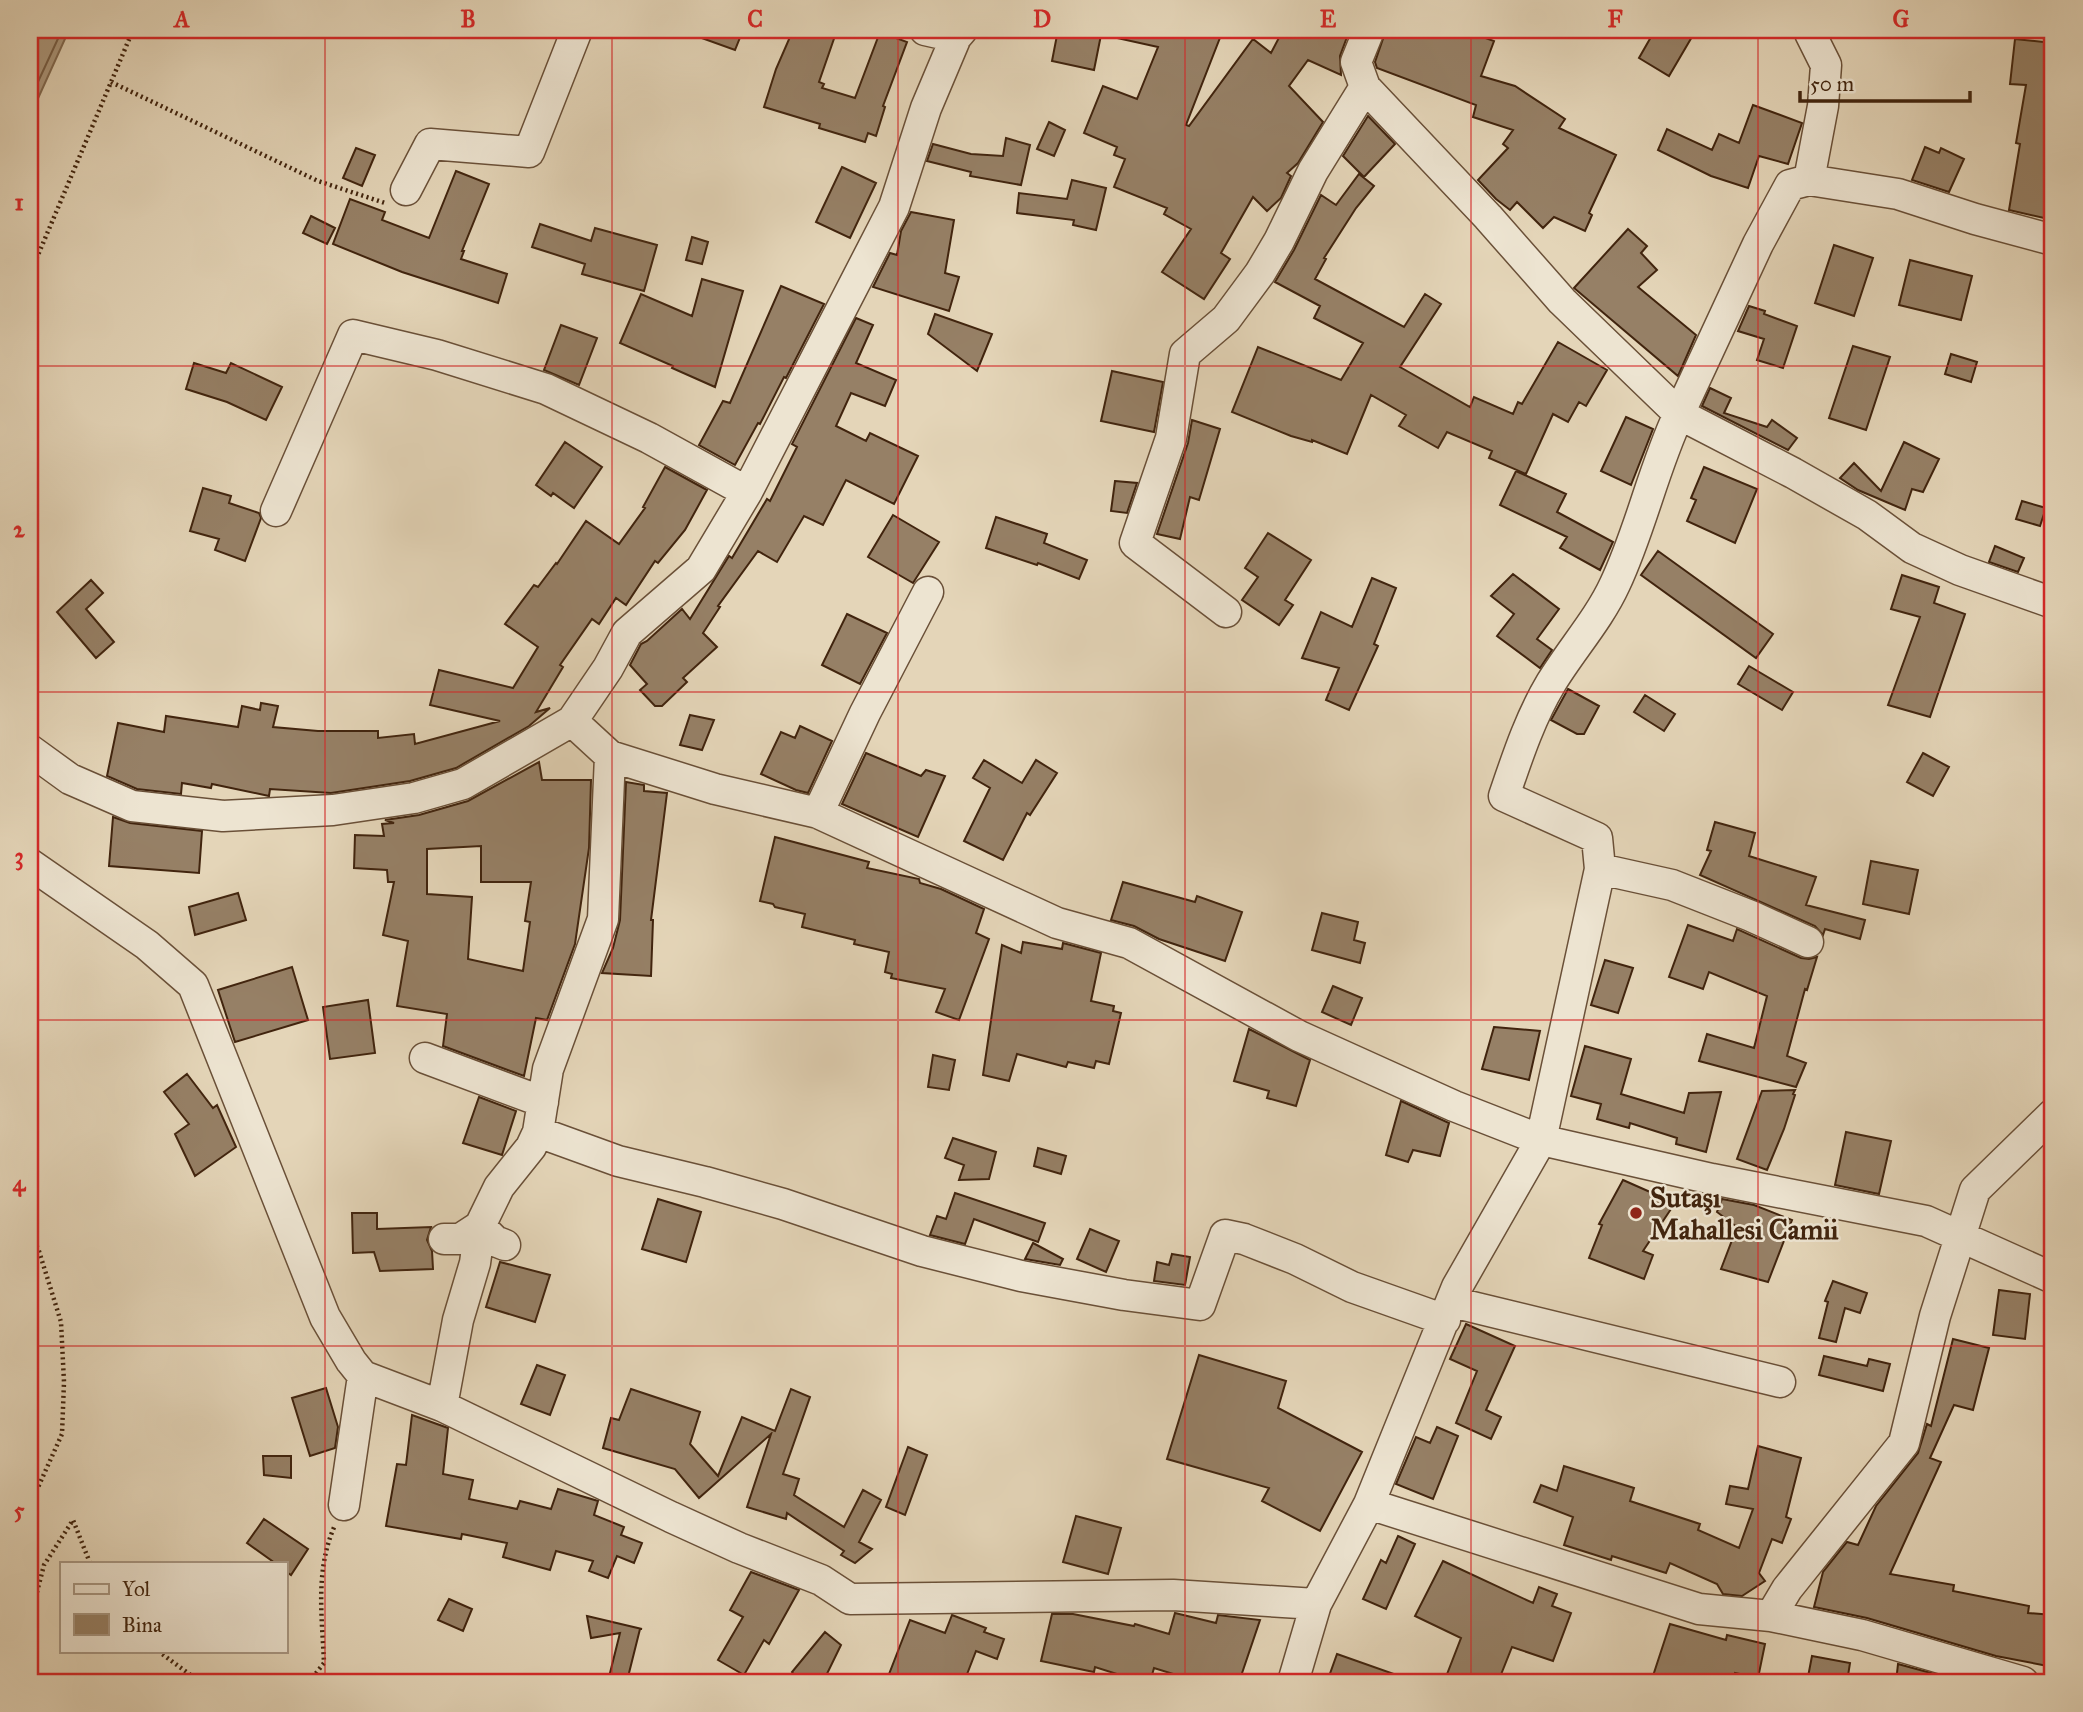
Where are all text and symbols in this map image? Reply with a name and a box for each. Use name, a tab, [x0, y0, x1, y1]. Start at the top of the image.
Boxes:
text: A	[172, 5, 190, 33]
text: B	[460, 5, 476, 33]
text: C	[747, 5, 763, 33]
text: D	[1033, 5, 1051, 33]
text: E	[1320, 5, 1337, 33]
text: F	[1607, 5, 1623, 33]
text: G	[1893, 5, 1910, 33]
scale bar	[1800, 60, 1969, 104]
text: 50 m	[1810, 71, 1855, 97]
text: 1	[14, 188, 24, 216]
text: 2	[13, 515, 25, 543]
text: 3	[14, 842, 24, 871]
text: 4	[13, 1169, 27, 1197]
place label: Sutaşı Mahallesi Camii	[1650, 1180, 1839, 1247]
marker: Sutaşı Mahallesi Camii	[1628, 1205, 1644, 1221]
text: 5	[14, 1496, 25, 1524]
legend	[60, 1562, 287, 1652]
text: Yol	[122, 1576, 151, 1602]
text: Bina	[122, 1612, 162, 1638]

